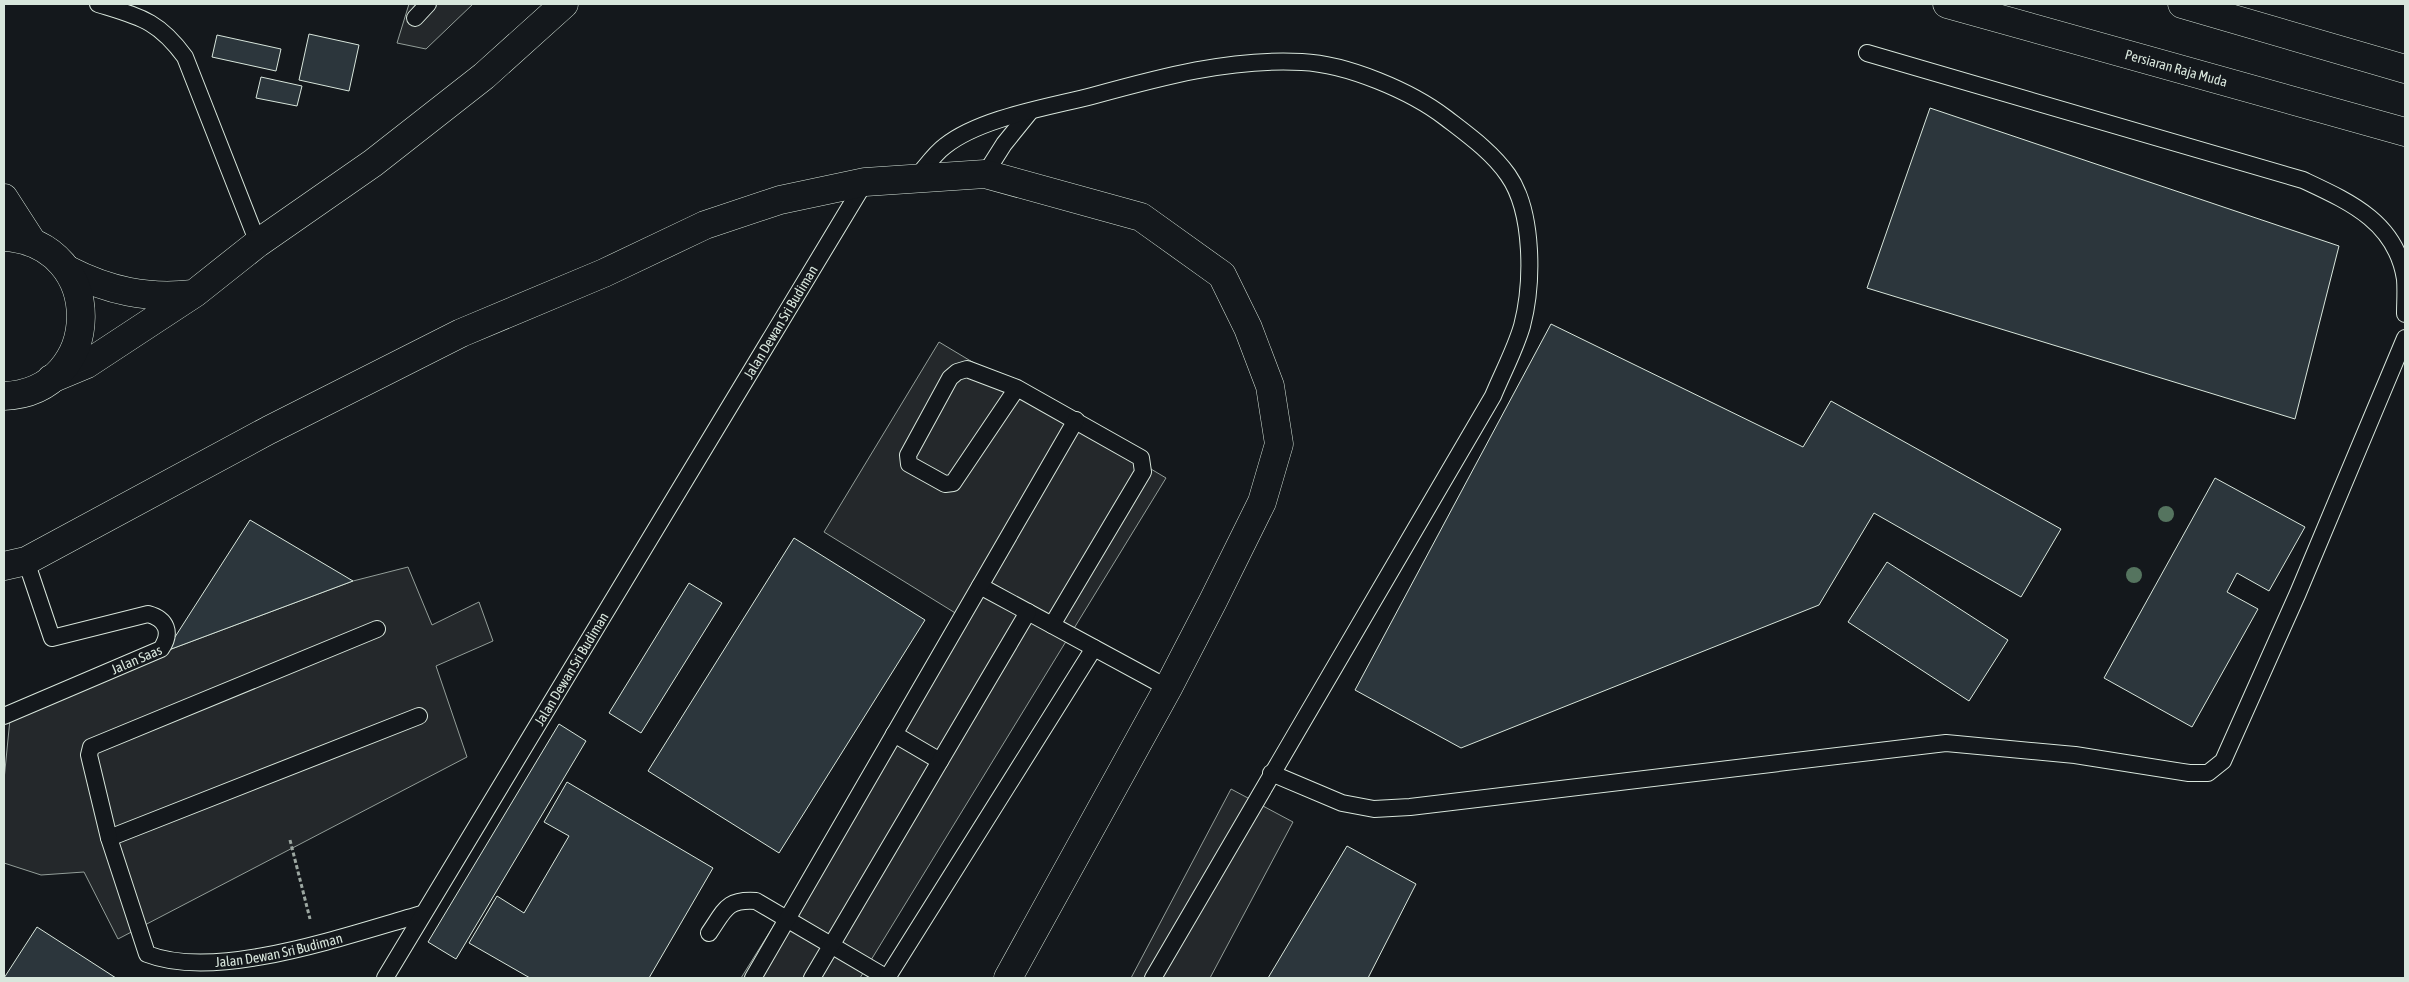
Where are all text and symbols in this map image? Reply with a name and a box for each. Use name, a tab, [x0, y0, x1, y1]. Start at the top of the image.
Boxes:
street label: Persiaran Raja Muda	[2123, 46, 2229, 90]
street label: Jalan Dewan Sri Budiman	[740, 263, 821, 382]
street label: Jalan Dewan Sri Budiman	[531, 609, 612, 728]
street label: Jalan Saas	[109, 642, 164, 677]
street label: Jalan Dewan Sri Budiman	[215, 930, 344, 970]

